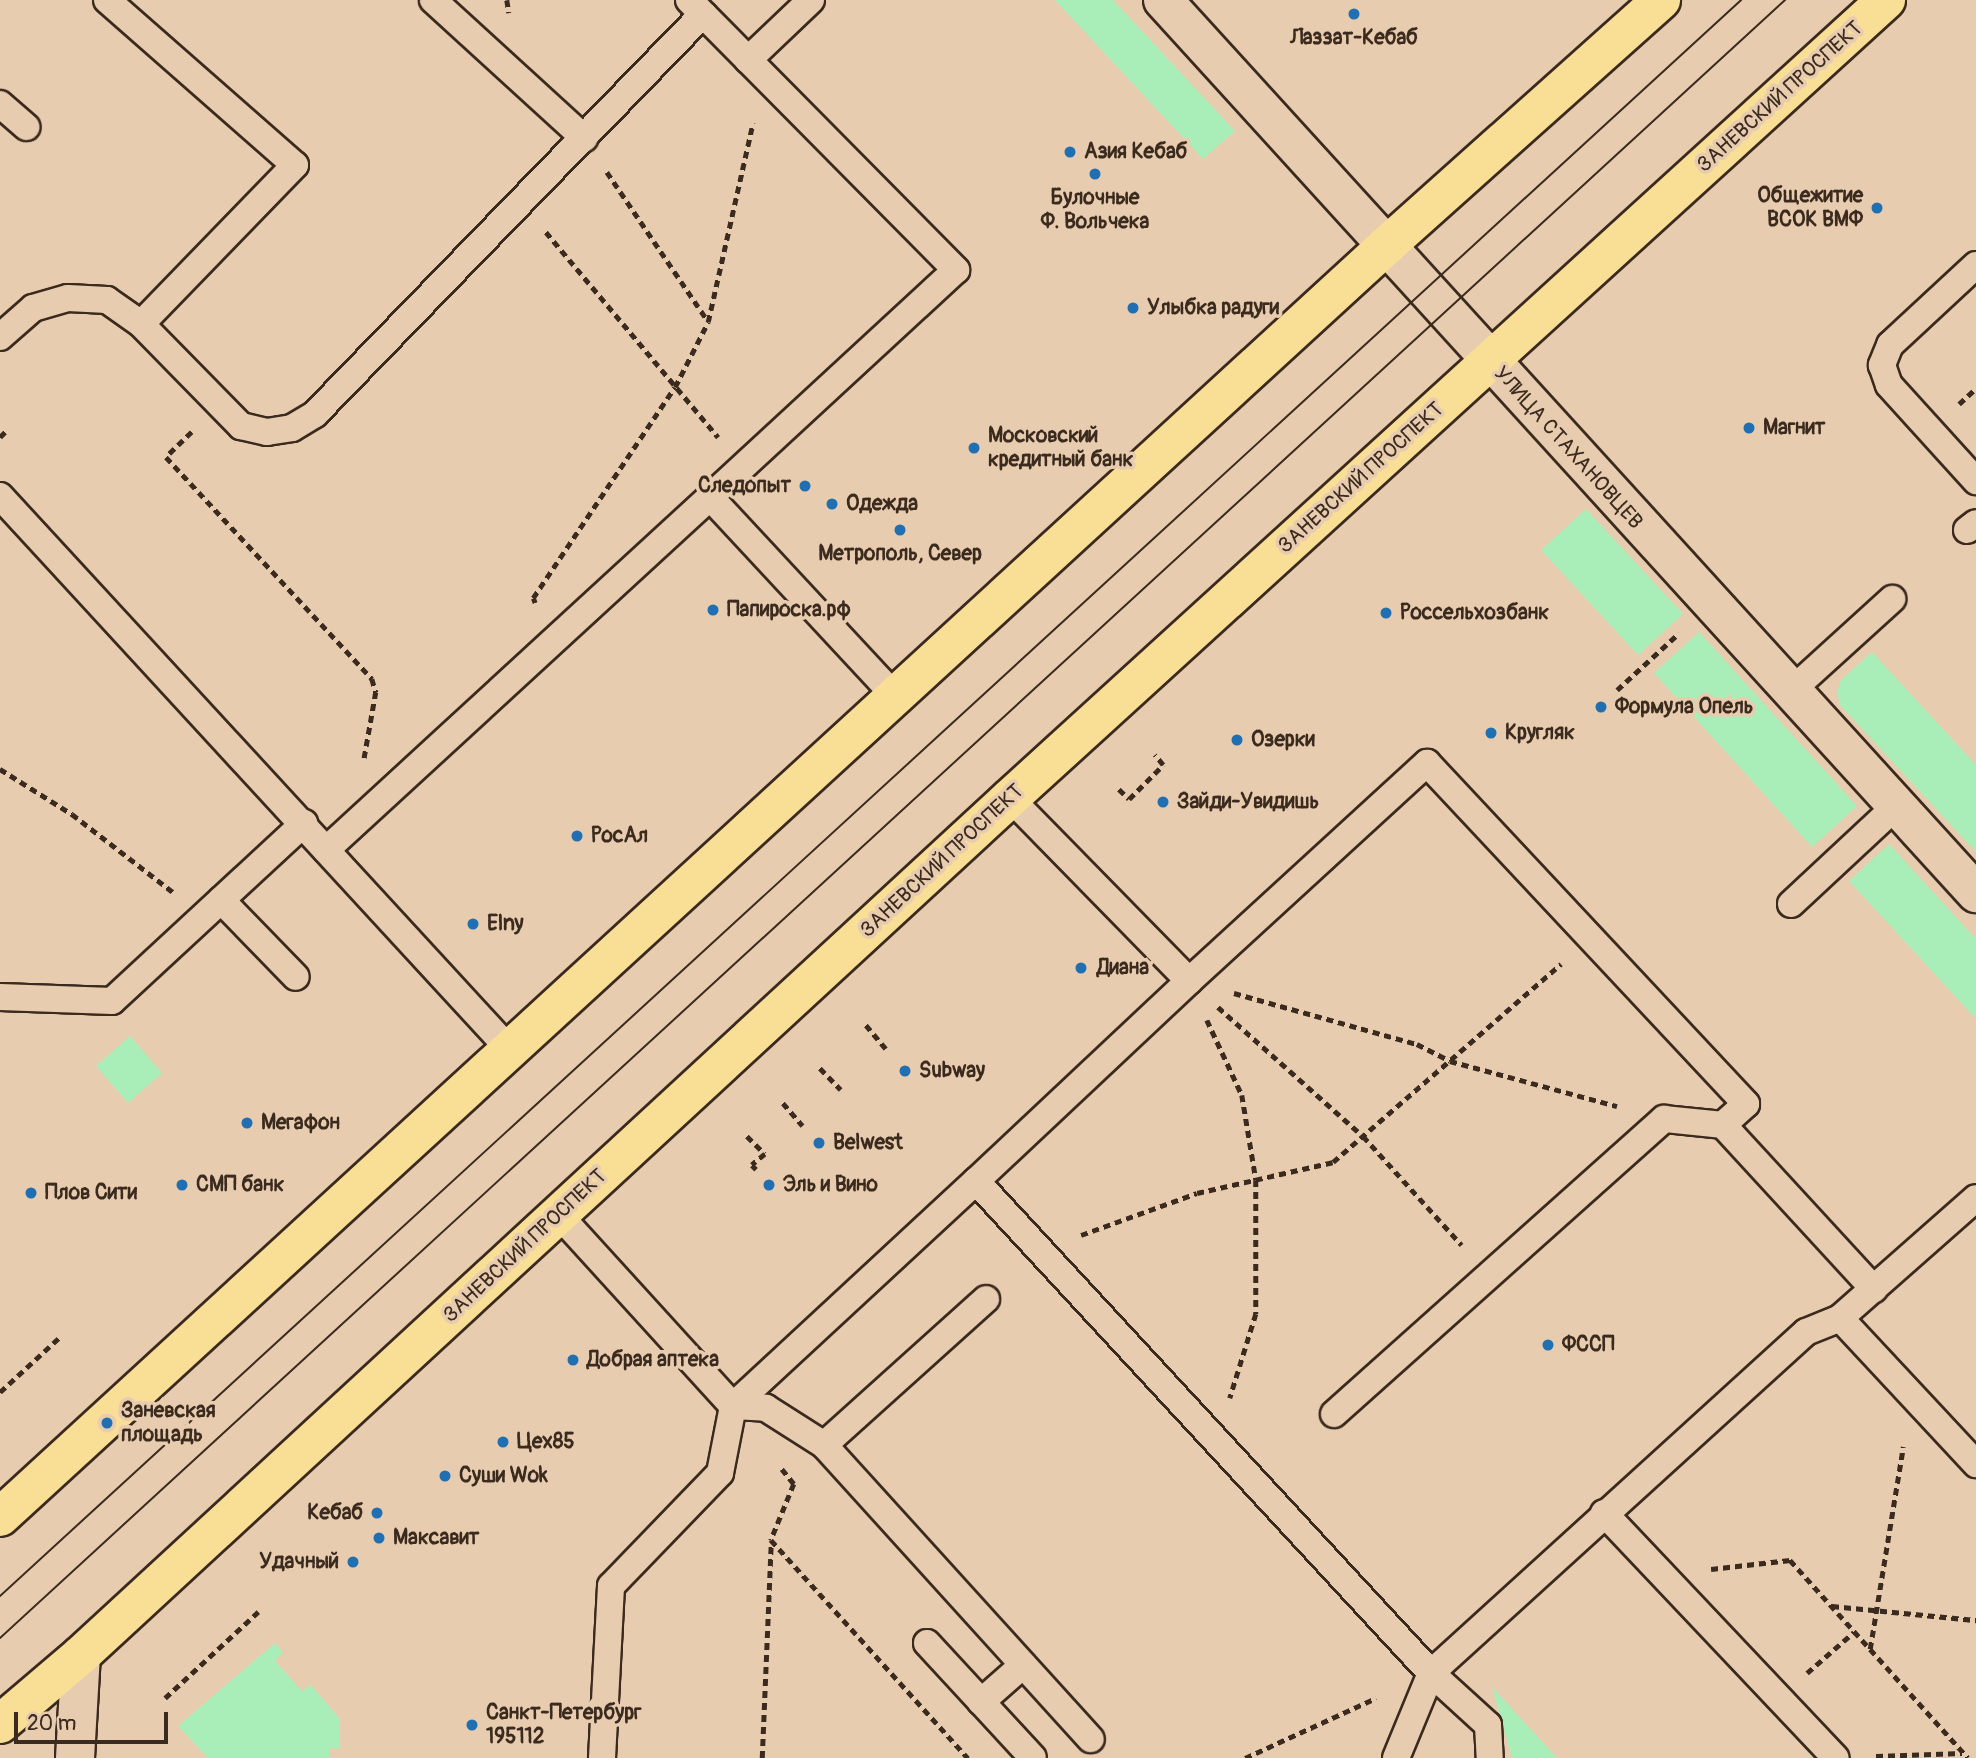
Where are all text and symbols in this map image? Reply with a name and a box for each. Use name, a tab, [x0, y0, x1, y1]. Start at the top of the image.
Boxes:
marker: Лаззат-Кебаб	[1346, 6, 1362, 22]
street label: ЗАНЕВСКИЙ ПРОСПЕКТ	[1692, 16, 1868, 178]
place label: Лаззат-Кебаб	[1290, 25, 1418, 51]
place label: Азия Кебаб	[1084, 139, 1187, 165]
marker: Азия Кебаб	[1062, 144, 1078, 160]
marker: Булочные Ф. Вольчека	[1087, 166, 1103, 182]
place label: Общежитие ВСОК ВМФ	[1757, 183, 1863, 233]
place label: Булочные Ф. Вольчека	[1041, 185, 1149, 235]
marker: Общежитие ВСОК ВМФ	[1869, 200, 1885, 216]
place label: Улыбка радуги	[1147, 295, 1279, 321]
marker: Улыбка радуги	[1125, 300, 1141, 316]
street label: УЛИЦА СТАХАНОВЦЕВ	[1488, 361, 1648, 535]
street label: ЗАНЕВСКИЙ ПРОСПЕКТ	[1273, 397, 1449, 559]
place label: Магнит	[1763, 415, 1825, 441]
marker: Магнит	[1741, 420, 1757, 436]
place label: Московский кредитный банк	[988, 423, 1133, 473]
marker: Московский кредитный банк	[966, 440, 982, 456]
place label: Следопыт	[698, 473, 791, 499]
marker: Следопыт	[797, 478, 813, 494]
place label: Одежда	[846, 491, 918, 517]
marker: Одежда	[824, 496, 840, 512]
marker: Метрополь, Север	[892, 522, 908, 538]
place label: Метрополь, Север	[818, 541, 982, 567]
place label: Папироска.рф	[727, 597, 851, 623]
place label: Россельхозбанк	[1400, 600, 1549, 626]
marker: Папироска.рф	[705, 602, 721, 618]
marker: Россельхозбанк	[1378, 605, 1394, 621]
place label: Формула Опель	[1615, 694, 1754, 720]
marker: Формула Опель	[1593, 699, 1609, 715]
place label: Кругляк	[1505, 720, 1575, 746]
marker: Кругляк	[1483, 725, 1499, 741]
place label: Озерки	[1251, 727, 1315, 753]
marker: Озерки	[1229, 732, 1245, 748]
street label: ЗАНЕВСКИЙ ПРОСПЕКТ	[855, 779, 1029, 943]
place label: Зайди-Увидишь	[1177, 789, 1319, 815]
marker: Зайди-Увидишь	[1155, 794, 1171, 810]
place label: РосАл	[591, 823, 648, 849]
marker: РосАл	[569, 828, 585, 844]
place label: Elny	[487, 911, 523, 937]
marker: Elny	[465, 916, 481, 932]
place label: Диана	[1097, 955, 1149, 981]
marker: Диана	[1071, 958, 1091, 978]
place label: Subway	[919, 1058, 985, 1084]
marker: Subway	[897, 1063, 913, 1079]
place label: Мегафон	[261, 1110, 340, 1136]
marker: Мегафон	[239, 1115, 255, 1131]
place label: Belwest	[833, 1130, 903, 1156]
marker: Belwest	[811, 1135, 827, 1151]
street label: ЗАНЕВСКИЙ ПРОСПЕКТ	[438, 1164, 612, 1328]
place label: СМП банк	[196, 1172, 284, 1198]
place label: Эль и Вино	[783, 1172, 878, 1198]
marker: СМП банк	[174, 1177, 190, 1193]
marker: Эль и Вино	[761, 1177, 777, 1193]
place label: Плов Сити	[45, 1180, 137, 1206]
marker: Плов Сити	[23, 1185, 39, 1201]
place label: ФССП	[1562, 1332, 1615, 1358]
marker: ФССП	[1540, 1337, 1556, 1353]
place label: Добрая аптека	[587, 1347, 719, 1373]
marker: Добрая аптека	[565, 1352, 581, 1368]
place label: Заневская площадь	[121, 1398, 216, 1448]
marker: Заневская площадь	[99, 1415, 115, 1431]
place label: Цех85	[517, 1429, 575, 1455]
marker: Цех85	[495, 1434, 511, 1450]
place label: Суши Wok	[459, 1463, 548, 1489]
marker: Суши Wok	[437, 1468, 453, 1484]
place label: Кебаб	[307, 1500, 363, 1526]
marker: Кебаб	[369, 1505, 385, 1521]
place label: Максавит	[393, 1525, 479, 1551]
marker: Максавит	[371, 1530, 387, 1546]
place label: Удачный	[259, 1549, 339, 1575]
marker: Удачный	[345, 1554, 361, 1570]
scale bar	[18, 1698, 172, 1742]
place label: Санкт-Петербург 195112	[486, 1700, 641, 1750]
text: 20 m	[27, 1710, 76, 1737]
marker: Санкт-Петербург 195112	[464, 1717, 480, 1733]

